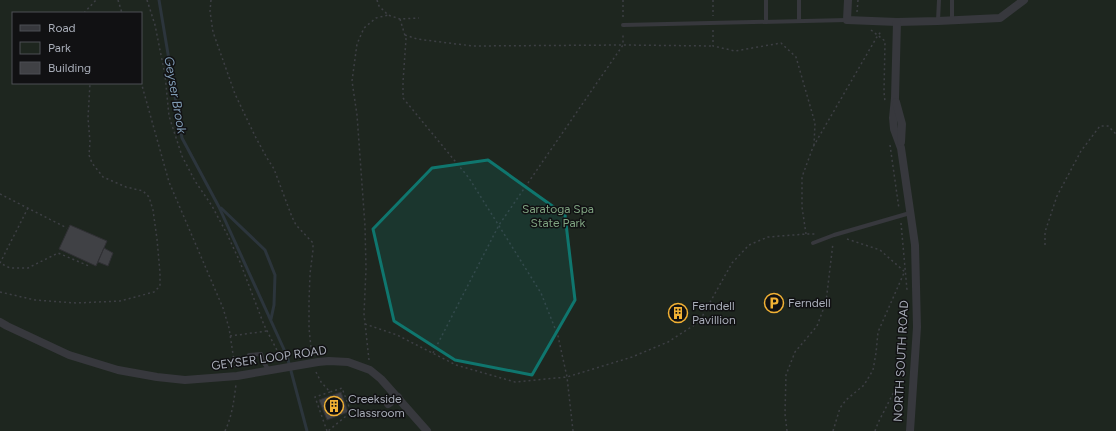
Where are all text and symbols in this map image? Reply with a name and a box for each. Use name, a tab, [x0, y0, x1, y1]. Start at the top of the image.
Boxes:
legend	[12, 12, 142, 84]
text: Road	[48, 21, 76, 35]
text: Park	[48, 41, 71, 55]
water label: Geyser Brook	[161, 55, 190, 136]
text: Building	[48, 61, 91, 75]
park label: Saratoga Spa State Park	[522, 202, 594, 230]
parking icon: Ferndell	[763, 292, 785, 314]
place label: Ferndell	[788, 296, 831, 310]
place label: Ferndell Pavillion	[692, 299, 736, 327]
street label: NORTH SOUTH ROAD	[891, 300, 911, 422]
building icon: Ferndell Pavillion	[667, 302, 689, 324]
street label: GEYSER LOOP ROAD	[210, 343, 328, 373]
place label: Creekside Classroom	[348, 392, 405, 420]
building icon: Creekside Classroom	[323, 395, 345, 417]

